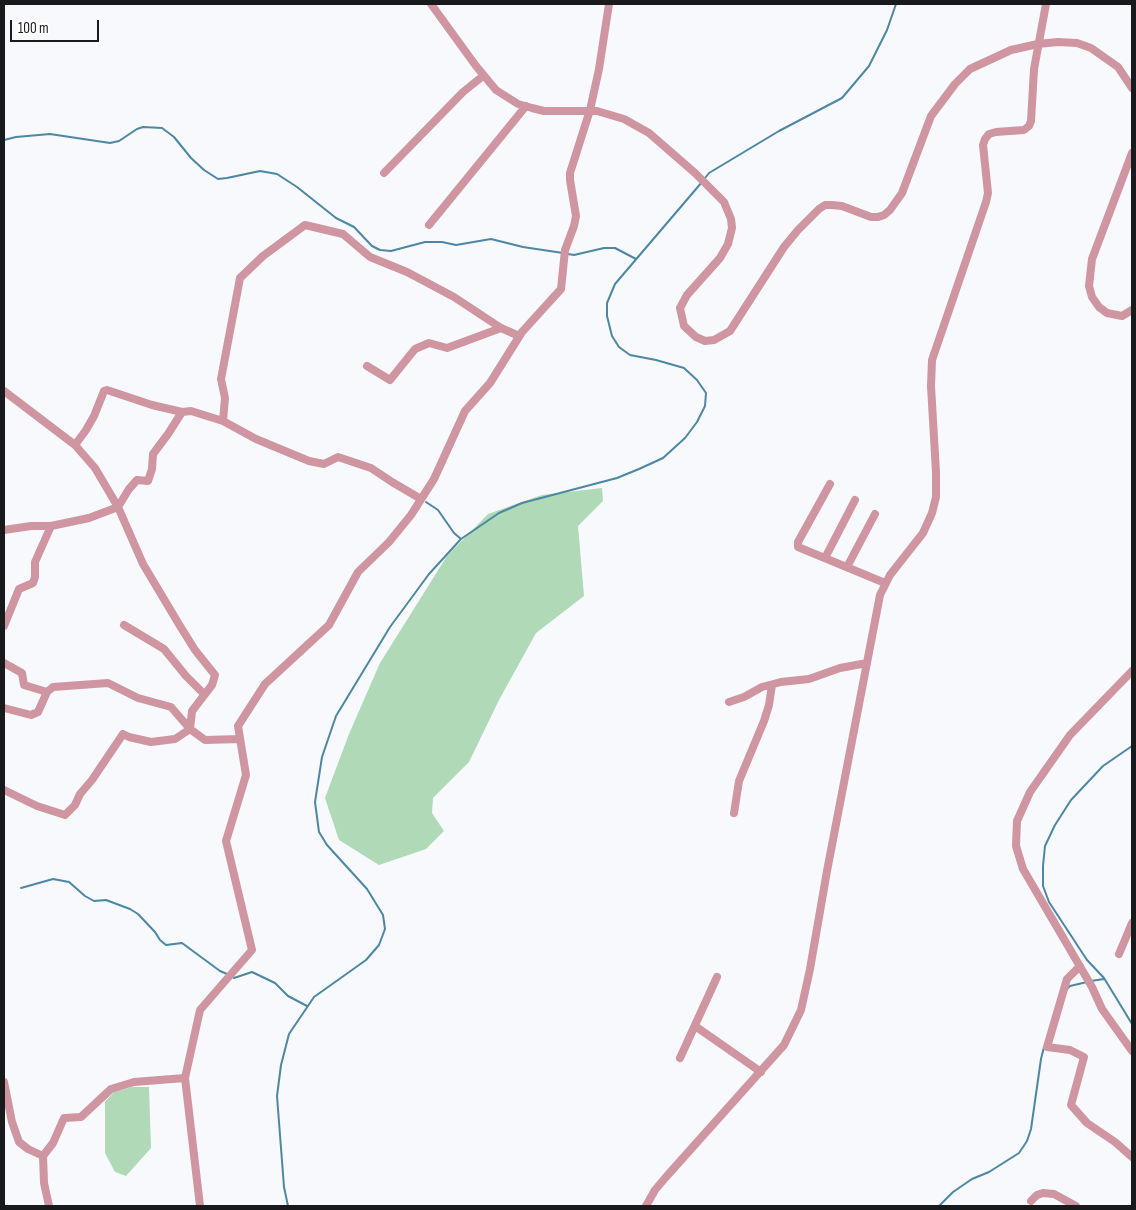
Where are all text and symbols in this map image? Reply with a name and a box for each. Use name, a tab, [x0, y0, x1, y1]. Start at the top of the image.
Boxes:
scale bar	[12, 10, 101, 42]
text: 100 m	[18, 19, 49, 38]

